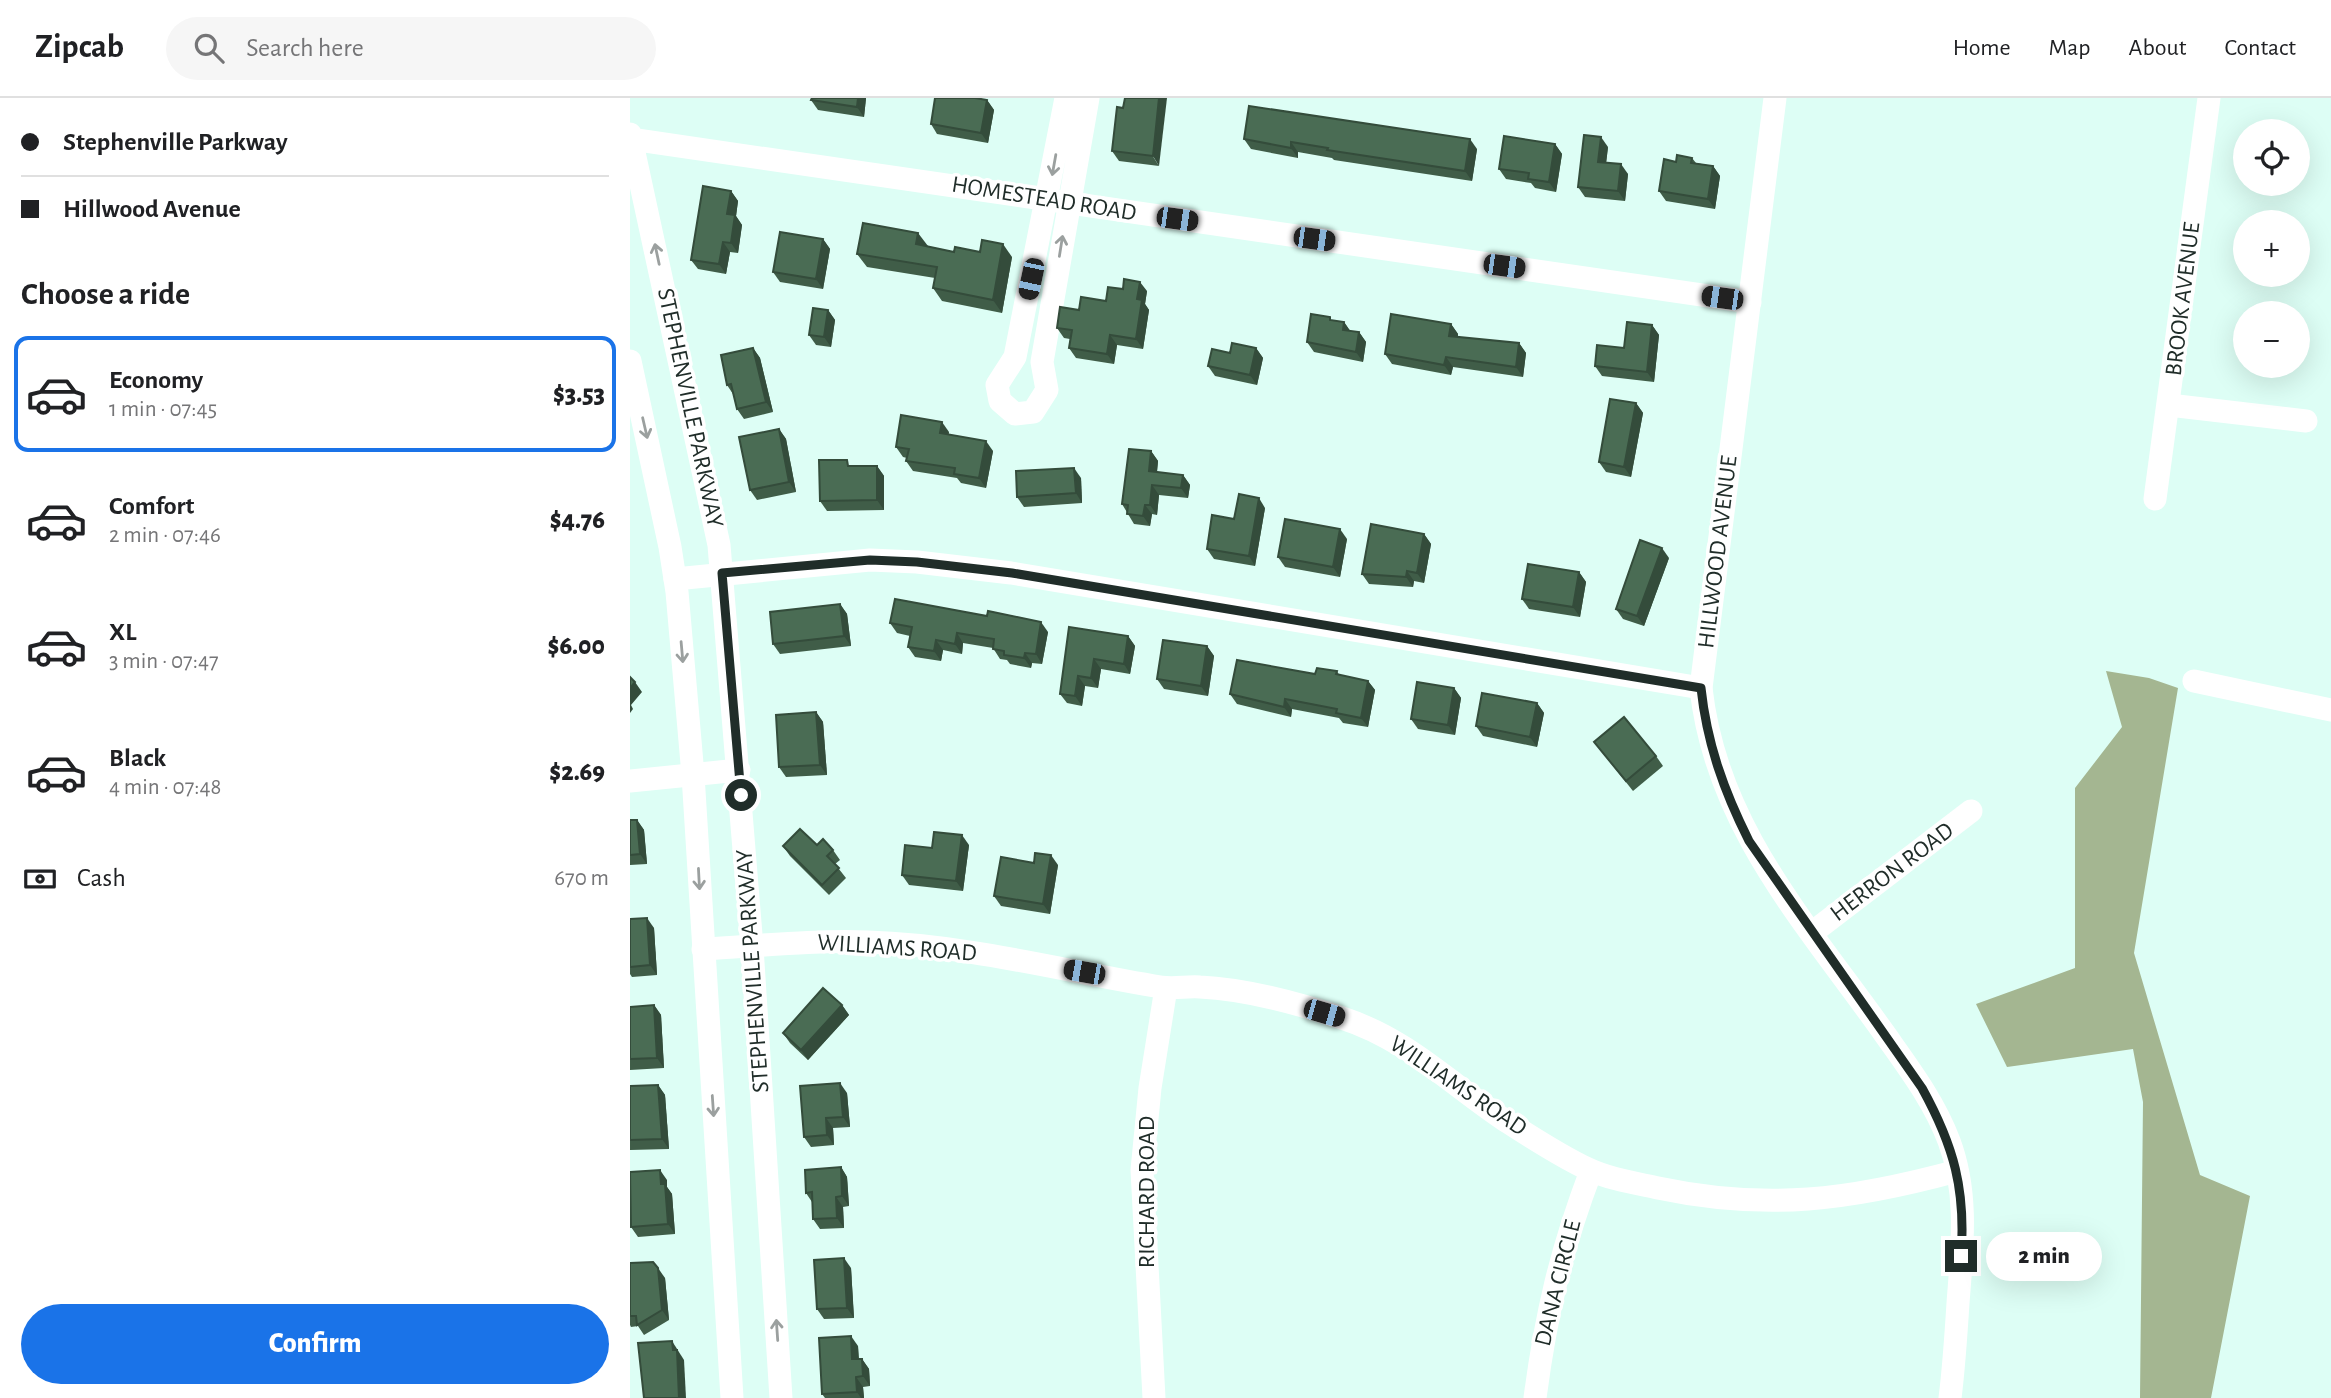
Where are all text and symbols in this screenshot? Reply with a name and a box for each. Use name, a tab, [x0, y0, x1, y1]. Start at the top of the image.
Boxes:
search box	[166, 17, 656, 80]
icon: search	[190, 29, 228, 67]
text: Zipcab	[35, 31, 124, 64]
text: Search here	[246, 35, 364, 61]
text: Home	[1953, 36, 2011, 60]
text: Map	[2049, 36, 2091, 60]
text: About	[2129, 36, 2186, 60]
text: Contact	[2224, 36, 2296, 60]
map controls	[2233, 119, 2310, 378]
button: locate	[2233, 119, 2310, 196]
text: Stephenville Parkway	[63, 129, 288, 155]
one-way arrow	[1047, 153, 1060, 176]
street label: HOMESTEAD ROAD	[950, 173, 1138, 225]
text: Hillwood Avenue	[63, 196, 241, 222]
car	[1155, 206, 1200, 232]
button: +	[2233, 210, 2310, 287]
street label: BROOK AVENUE	[2162, 220, 2204, 377]
car	[1292, 226, 1337, 252]
one-way arrow	[1055, 235, 1068, 258]
one-way arrow	[650, 243, 663, 266]
car	[1482, 253, 1527, 279]
car	[1017, 256, 1046, 302]
text: Choose a ride	[21, 278, 190, 310]
car	[1700, 285, 1745, 311]
street label: STEPHENVILLE PARKWAY	[653, 286, 727, 530]
button: −	[2233, 301, 2310, 378]
icon: car	[25, 363, 88, 426]
text: Economy	[109, 367, 203, 393]
text: $3.53	[553, 381, 605, 407]
text: 1 min · 07:45	[109, 398, 217, 421]
one-way arrow	[639, 416, 652, 439]
street label: HILLWOOD AVENUE	[1694, 454, 1742, 650]
icon: car	[25, 489, 88, 552]
text: Comfort	[109, 493, 194, 519]
text: $4.76	[550, 507, 605, 533]
text: 2 min · 07:46	[109, 524, 221, 547]
icon: car	[25, 615, 88, 678]
text: XL	[109, 619, 136, 645]
text: $6.00	[548, 633, 605, 659]
one-way arrow	[676, 640, 689, 663]
text: 3 min · 07:47	[109, 650, 219, 673]
icon: car	[25, 741, 88, 804]
text: Black	[109, 745, 166, 771]
text: $2.69	[549, 759, 605, 785]
text: 4 min · 07:48	[109, 776, 222, 799]
route start	[725, 779, 757, 811]
street label: HERRON ROAD	[1826, 818, 1958, 926]
street label: STEPHENVILLE PARKWAY	[732, 848, 773, 1094]
icon: cash	[21, 860, 59, 898]
text: Cash	[77, 865, 126, 891]
text: 670 m	[554, 867, 609, 890]
one-way arrow	[693, 867, 706, 890]
street label: WILLIAMS ROAD	[816, 930, 978, 966]
car	[1062, 958, 1107, 986]
car	[1301, 997, 1348, 1029]
street label: WILLIAMS ROAD	[1385, 1031, 1531, 1141]
one-way arrow	[707, 1094, 720, 1117]
street label: RICHARD ROAD	[1135, 1116, 1159, 1268]
street label: DANA CIRCLE	[1531, 1217, 1585, 1349]
callout: 2 min	[1986, 1232, 2101, 1280]
route end	[1945, 1240, 1977, 1272]
text: 2 min	[2018, 1245, 2070, 1268]
button: Confirm	[21, 1304, 609, 1384]
one-way arrow	[770, 1319, 783, 1342]

